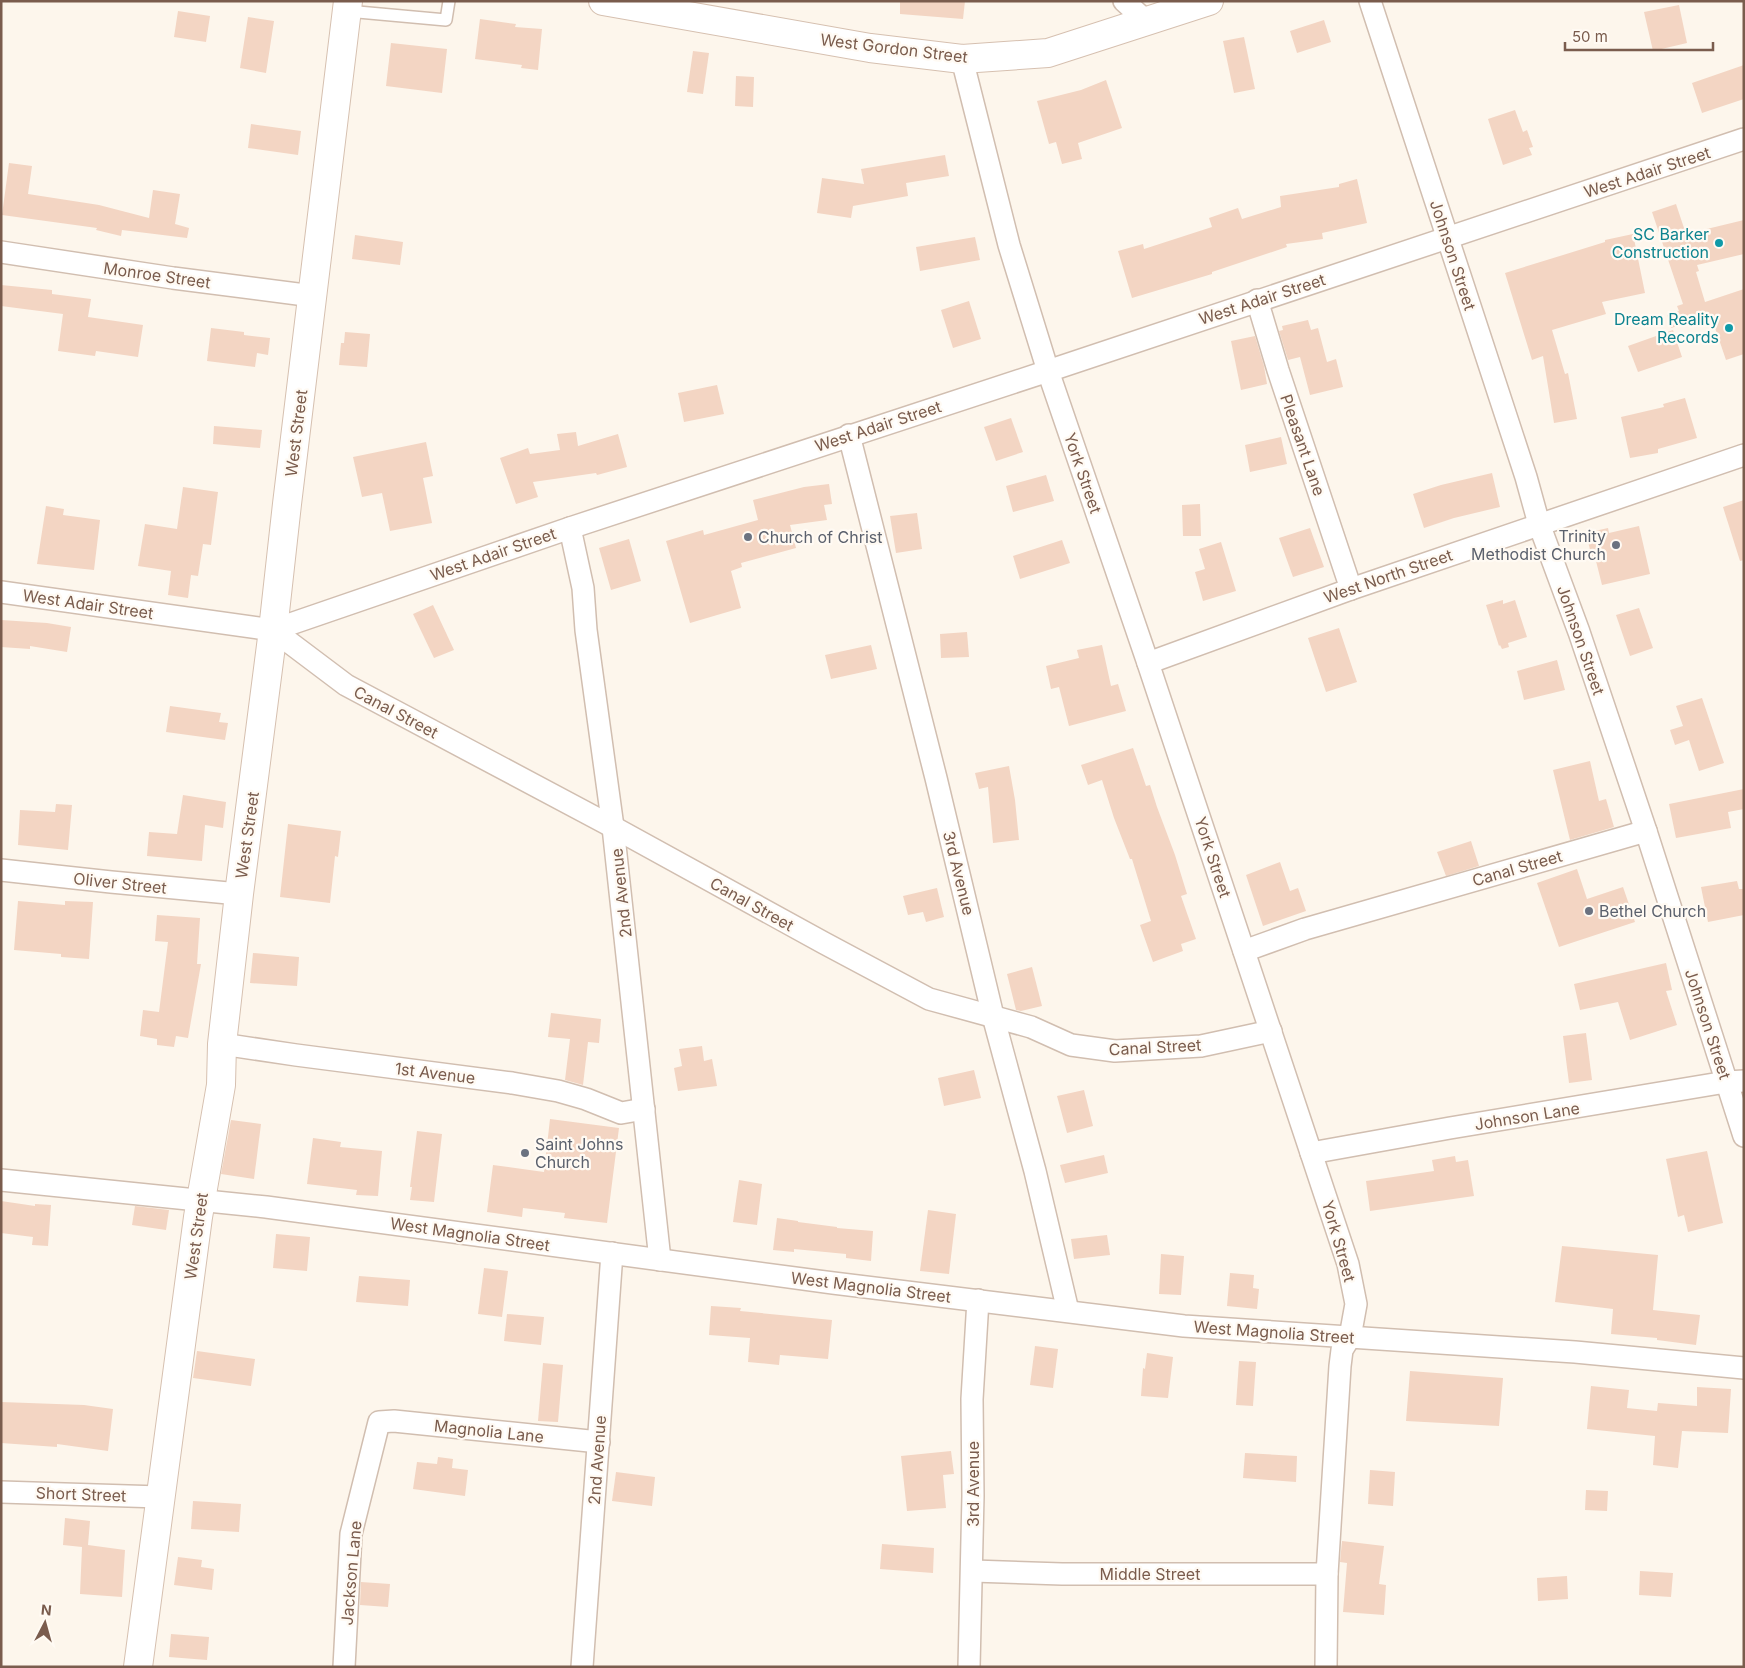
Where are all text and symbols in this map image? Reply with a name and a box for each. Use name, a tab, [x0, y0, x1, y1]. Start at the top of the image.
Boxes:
scale bar	[1565, 20, 1712, 52]
text: 50 m	[1572, 27, 1608, 46]
street label: West Gordon Street	[819, 29, 969, 67]
street label: West Adair Street	[1581, 142, 1713, 202]
street label: Johnson Street	[1426, 197, 1480, 313]
place label: SC Barker Construction	[1612, 224, 1709, 262]
marker: SC Barker Construction	[1713, 237, 1725, 249]
street label: Monroe Street	[102, 258, 212, 292]
street label: West Adair Street	[1196, 269, 1328, 329]
place label: Dream Reality Records	[1614, 309, 1719, 347]
marker: Dream Reality Records	[1723, 322, 1735, 334]
street label: West Street	[281, 388, 311, 478]
street label: Pleasant Lane	[1276, 392, 1330, 498]
street label: West Adair Street	[812, 396, 944, 456]
street label: York Street	[1060, 430, 1106, 516]
street label: West Adair Street	[427, 523, 559, 585]
place label: Trinity Methodist Church	[1471, 526, 1606, 564]
place label: Church of Christ	[758, 527, 882, 547]
marker: Church of Christ	[742, 531, 754, 543]
marker: Trinity Methodist Church	[1610, 539, 1622, 551]
street label: West North Street	[1321, 545, 1455, 607]
street label: Johnson Street	[1553, 582, 1609, 698]
street label: West Adair Street	[21, 585, 155, 623]
street label: Canal Street	[350, 681, 442, 743]
street label: West Street	[231, 790, 263, 880]
street label: York Street	[1191, 814, 1235, 900]
street label: 3rd Avenue	[939, 829, 979, 917]
street label: Canal Street	[1470, 846, 1564, 890]
street label: 2nd Avenue	[606, 847, 636, 939]
street label: Oliver Street	[72, 868, 168, 898]
street label: Canal Street	[707, 873, 797, 935]
place label: Bethel Church	[1599, 901, 1706, 921]
marker: Bethel Church	[1583, 905, 1595, 917]
street label: Johnson Street	[1681, 966, 1735, 1082]
street label: Canal Street	[1108, 1035, 1202, 1059]
street label: 1st Avenue	[394, 1058, 476, 1088]
street label: Johnson Lane	[1473, 1098, 1581, 1134]
place label: Saint Johns Church	[535, 1134, 623, 1172]
marker: Saint Johns Church	[519, 1147, 531, 1159]
street label: West Street	[180, 1191, 212, 1281]
street label: York Street	[1318, 1198, 1360, 1284]
street label: West Magnolia Street	[389, 1213, 551, 1255]
street label: West Magnolia Street	[790, 1267, 952, 1307]
street label: West Magnolia Street	[1193, 1316, 1355, 1348]
street label: Magnolia Lane	[433, 1415, 545, 1447]
street label: 2nd Avenue	[584, 1415, 610, 1505]
street label: 3rd Avenue	[963, 1441, 983, 1527]
street label: Short Street	[35, 1482, 127, 1506]
street label: Jackson Lane	[336, 1520, 366, 1626]
street label: Middle Street	[1100, 1564, 1200, 1584]
north arrow	[20, 1598, 70, 1648]
text: N	[40, 1601, 53, 1619]

